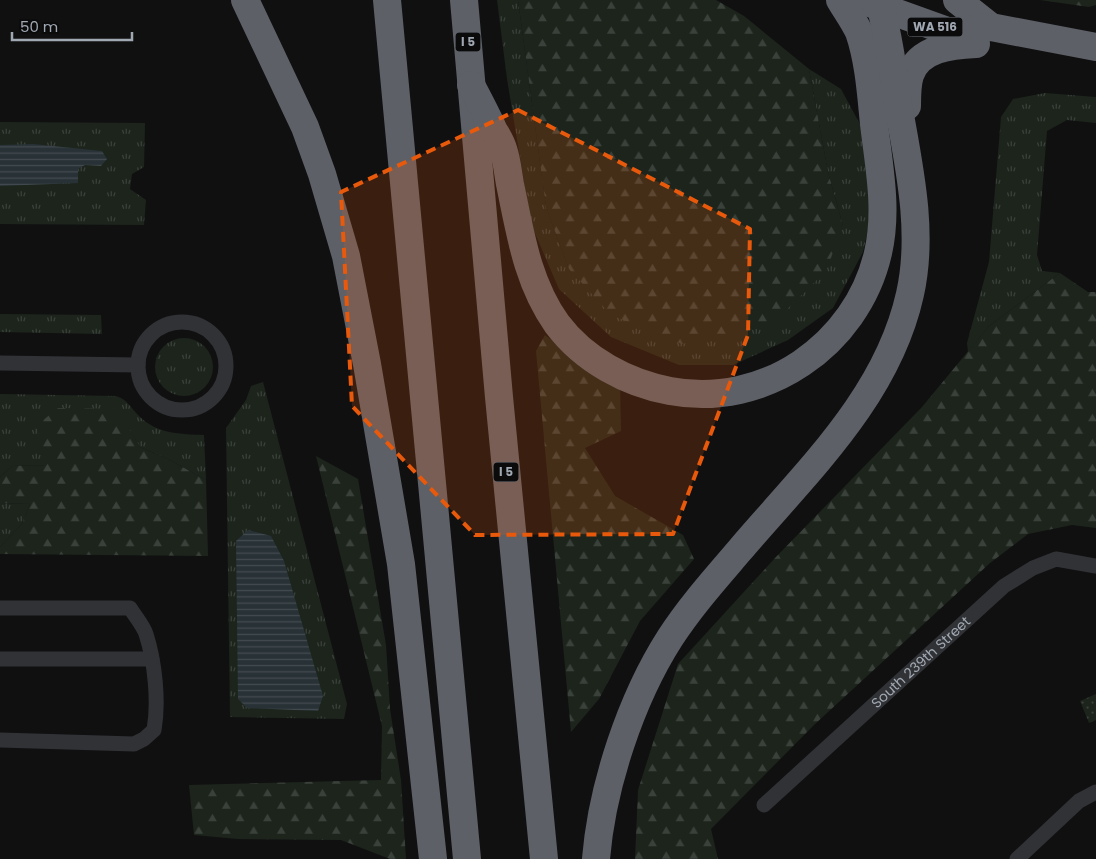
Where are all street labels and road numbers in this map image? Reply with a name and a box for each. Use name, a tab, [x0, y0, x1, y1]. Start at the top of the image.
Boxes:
road number: WA 516	[908, 18, 962, 36]
road number: I 5	[456, 32, 480, 52]
road number: I 5	[494, 462, 518, 482]
street label: South 239th Street	[867, 612, 975, 713]

